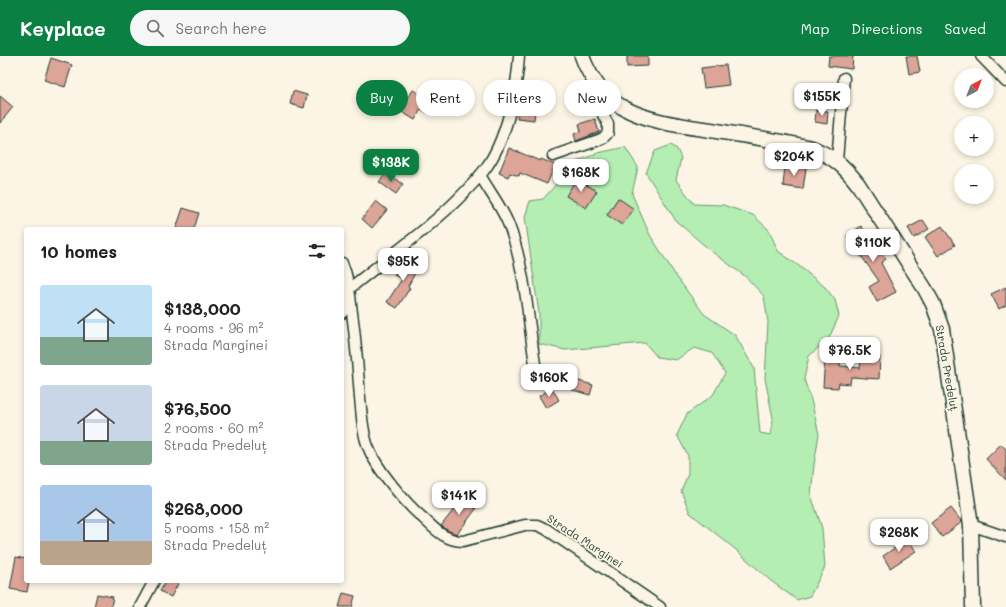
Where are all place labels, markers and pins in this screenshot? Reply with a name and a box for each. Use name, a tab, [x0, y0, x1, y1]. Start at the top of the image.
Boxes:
pin: $155K	[794, 83, 850, 117]
pin: $204K	[766, 143, 822, 177]
pin: $138K	[363, 149, 419, 183]
pin: $168K	[553, 159, 609, 193]
pin: $110K	[845, 229, 901, 263]
pin: $95K	[379, 248, 427, 282]
pin: $76.5K	[817, 337, 883, 371]
pin: $160K	[521, 364, 577, 398]
pin: $141K	[431, 482, 487, 516]
pin: $268K	[871, 519, 927, 553]

